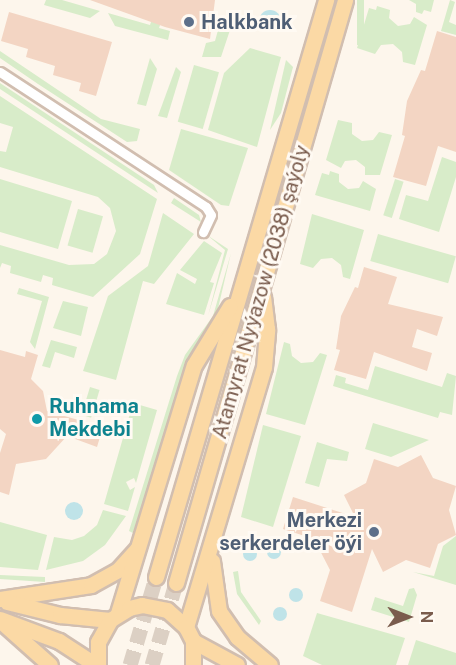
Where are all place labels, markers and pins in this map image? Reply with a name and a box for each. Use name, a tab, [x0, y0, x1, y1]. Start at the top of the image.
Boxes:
place label: Halkbank	[201, 10, 293, 34]
marker: Halkbank	[182, 15, 196, 29]
place label: Ruhnama Mekdebi	[49, 395, 139, 442]
marker: Ruhnama Mekdebi	[30, 412, 44, 426]
place label: Merkezi serkerdeler öýi	[219, 508, 362, 555]
marker: Merkezi serkerdeler öýi	[367, 525, 381, 539]

